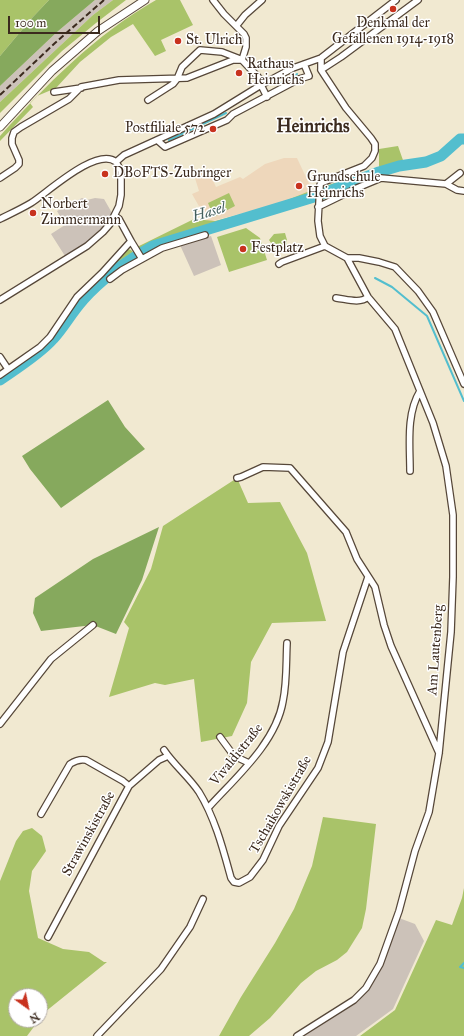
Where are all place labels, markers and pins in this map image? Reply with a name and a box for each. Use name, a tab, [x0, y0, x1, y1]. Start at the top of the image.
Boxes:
marker: Denkmal der Gefallenen 1914-1918	[388, 4, 398, 14]
place label: Denkmal der Gefallenen 1914-1918	[332, 16, 454, 48]
place label: St. Ulrich	[186, 33, 243, 49]
marker: St. Ulrich	[173, 36, 183, 46]
place label: Rathaus Heinrichs	[247, 57, 304, 90]
marker: Rathaus Heinrichs	[234, 68, 244, 78]
place label: Postfiliale 572	[125, 121, 205, 137]
marker: Postfiliale 572	[208, 124, 218, 134]
place label: DB0FTS-Zubringer	[113, 166, 231, 182]
marker: DB0FTS-Zubringer	[100, 169, 110, 179]
place label: Grundschule Heinrichs	[307, 170, 380, 202]
marker: Grundschule Heinrichs	[294, 181, 304, 191]
place label: Norbert Zimmermann	[41, 197, 121, 230]
marker: Norbert Zimmermann	[28, 208, 38, 218]
place label: Festplatz	[251, 241, 304, 257]
marker: Festplatz	[238, 244, 248, 254]

